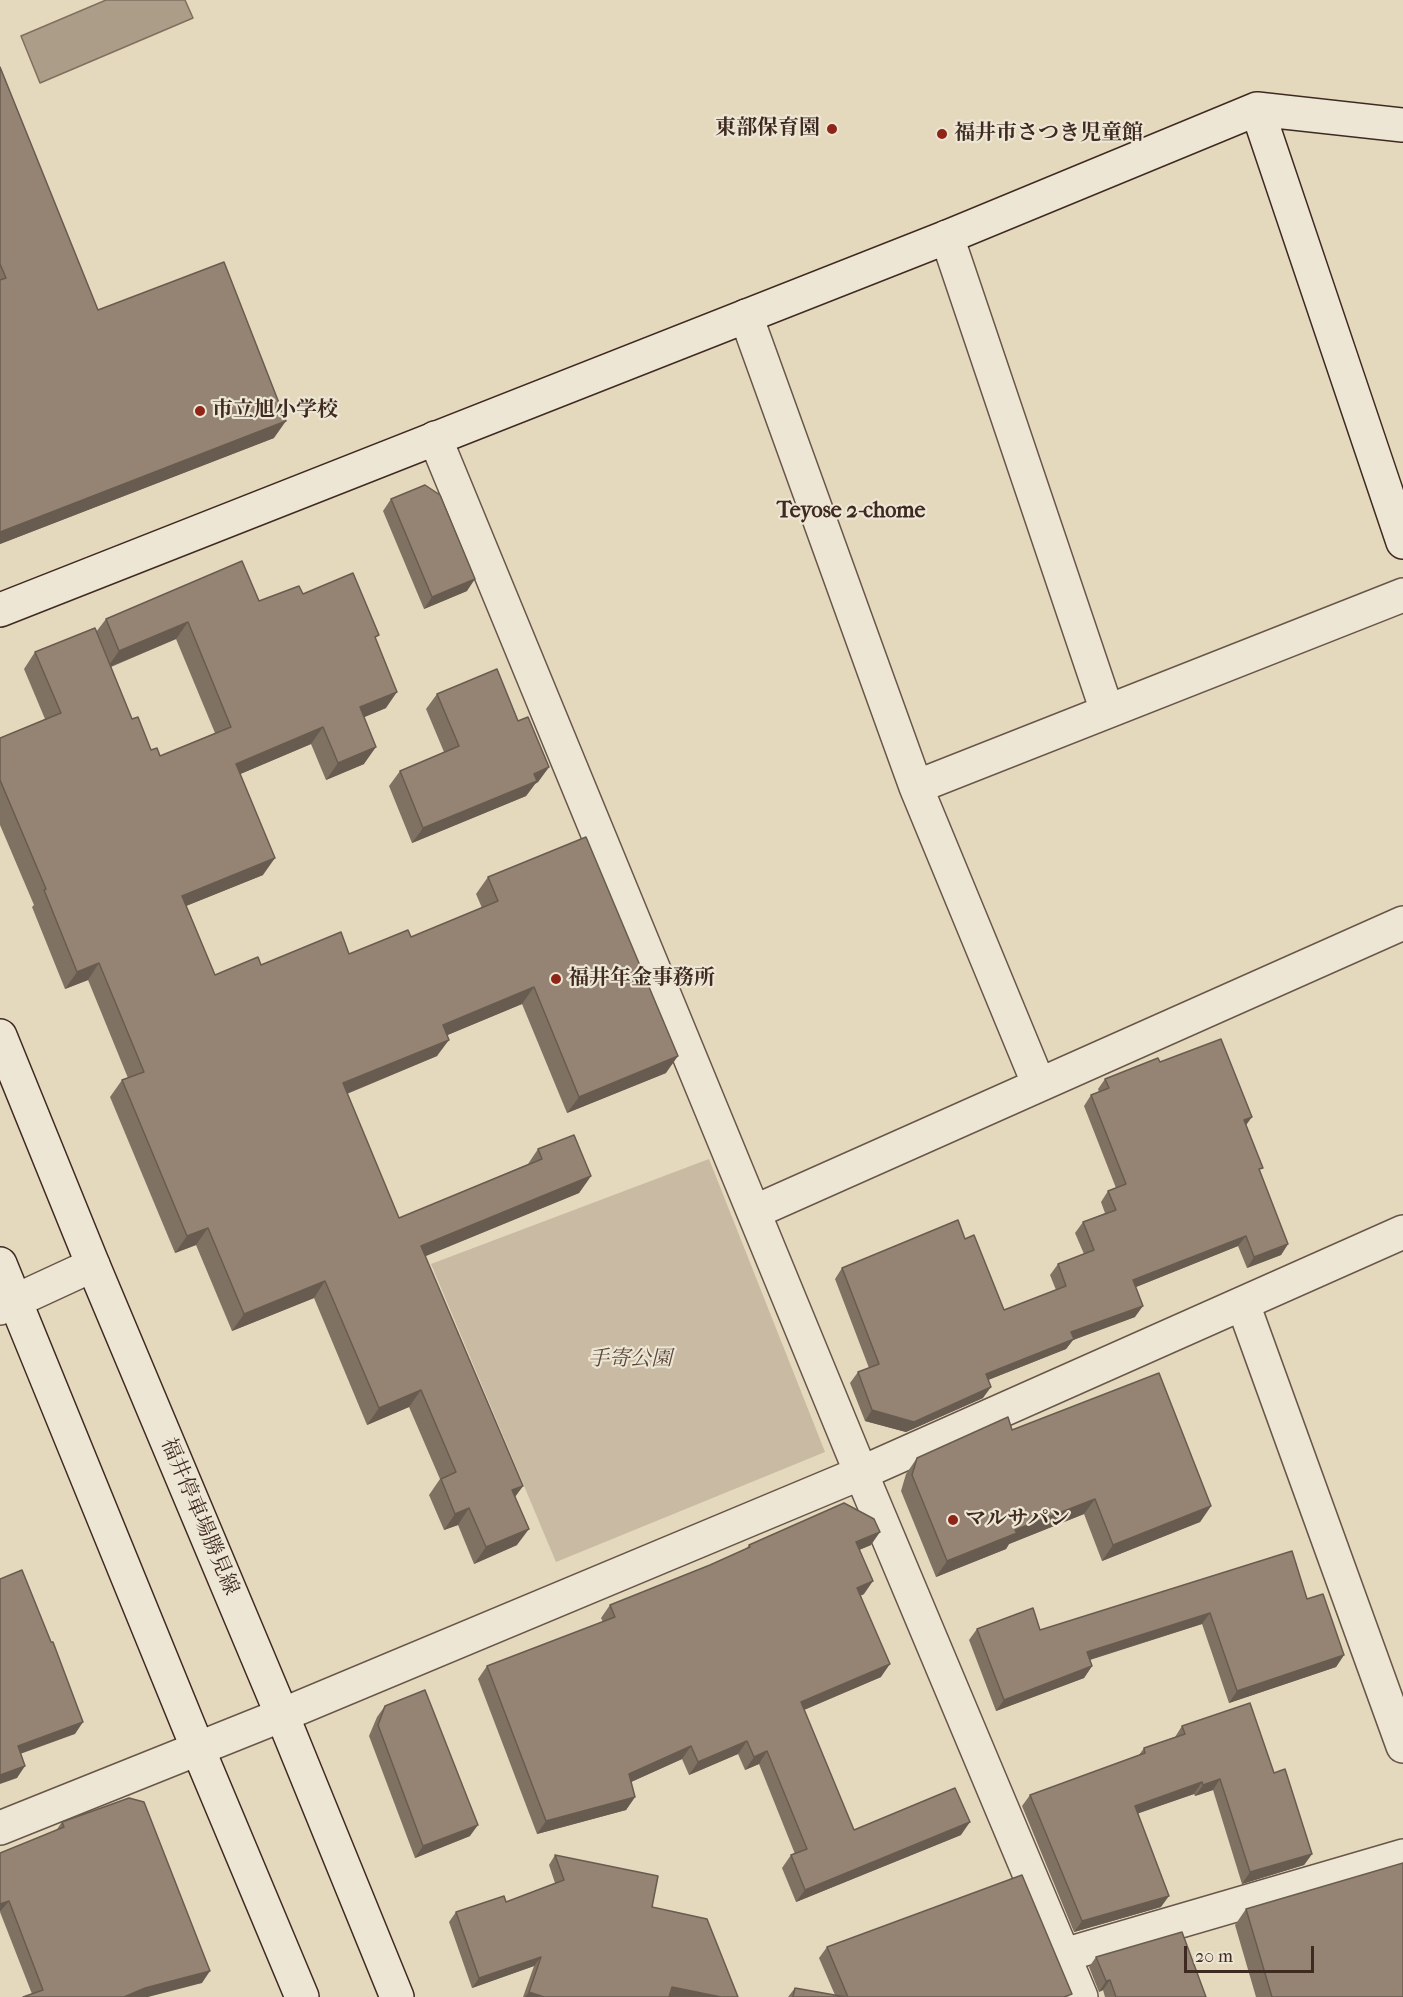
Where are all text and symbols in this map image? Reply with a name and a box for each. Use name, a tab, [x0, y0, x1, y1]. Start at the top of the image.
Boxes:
place label: 東部保育園	[715, 116, 820, 142]
place label: 福井市さつき児童館	[954, 121, 1143, 147]
marker: 東部保育園	[825, 122, 839, 136]
marker: 福井市さつき児童館	[935, 127, 949, 141]
place label: 市立旭小学校	[212, 398, 338, 424]
marker: 市立旭小学校	[193, 404, 207, 418]
district label: Teyose 2-chome	[777, 499, 925, 525]
place label: 福井年金事務所	[568, 966, 715, 992]
marker: 福井年金事務所	[549, 972, 563, 986]
park label: 手寄公園	[588, 1347, 672, 1373]
street label: 福井停車場勝見線	[155, 1435, 243, 1599]
place label: マルサパン	[965, 1507, 1070, 1533]
marker: マルサパン	[946, 1513, 960, 1527]
scale bar	[1187, 1934, 1318, 1972]
text: 20 m	[1195, 1946, 1233, 1967]

